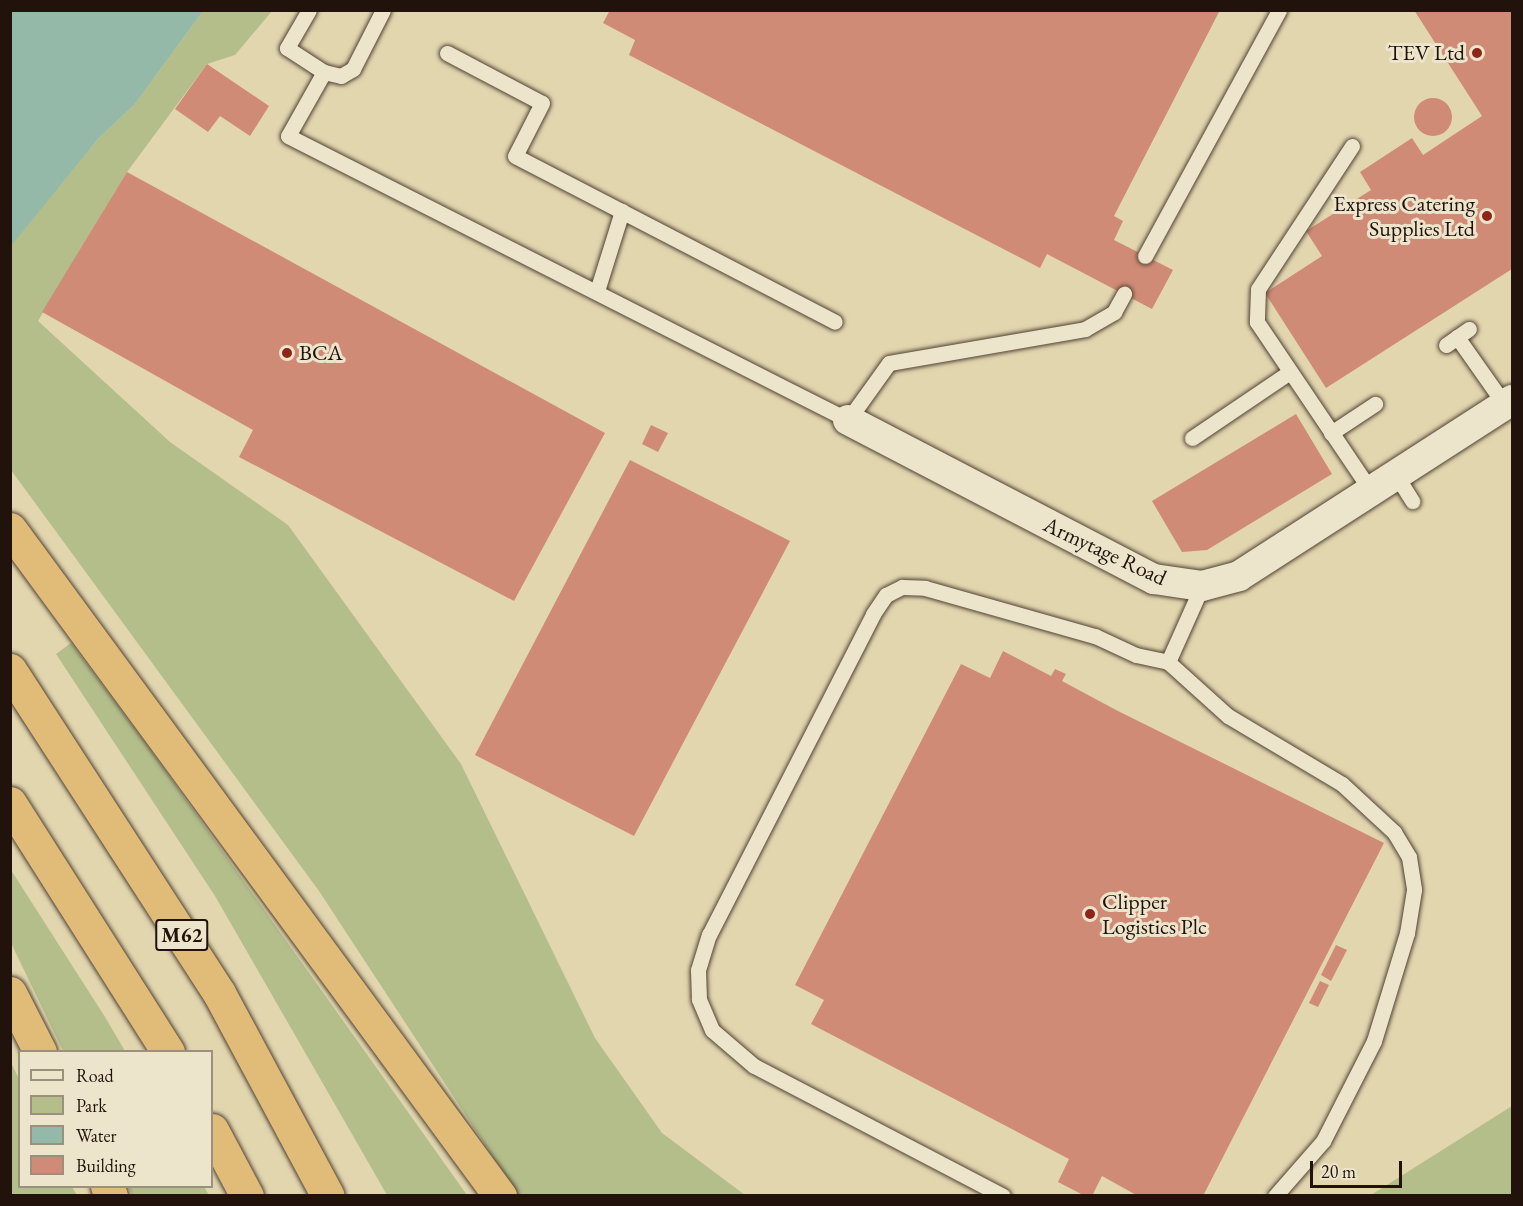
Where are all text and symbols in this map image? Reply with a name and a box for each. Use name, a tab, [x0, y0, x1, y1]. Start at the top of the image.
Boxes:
place label: TEV Ltd	[1388, 40, 1465, 66]
marker: TEV Ltd	[1470, 46, 1484, 60]
place label: Express Catering Supplies Ltd	[1333, 190, 1475, 242]
marker: Express Catering Supplies Ltd	[1480, 209, 1494, 223]
place label: BCA	[299, 340, 343, 366]
marker: BCA	[280, 346, 294, 360]
street label: Armytage Road	[1039, 511, 1171, 591]
place label: Clipper Logistics Plc	[1102, 888, 1207, 939]
marker: Clipper Logistics Plc	[1083, 907, 1097, 921]
road number: M62	[155, 917, 209, 953]
legend	[18, 1050, 213, 1188]
text: Road	[76, 1064, 114, 1087]
text: Park	[76, 1094, 107, 1117]
text: Water	[76, 1124, 117, 1147]
scale bar	[1313, 1149, 1404, 1187]
text: Building	[76, 1154, 136, 1177]
text: 20 m	[1321, 1160, 1356, 1183]

